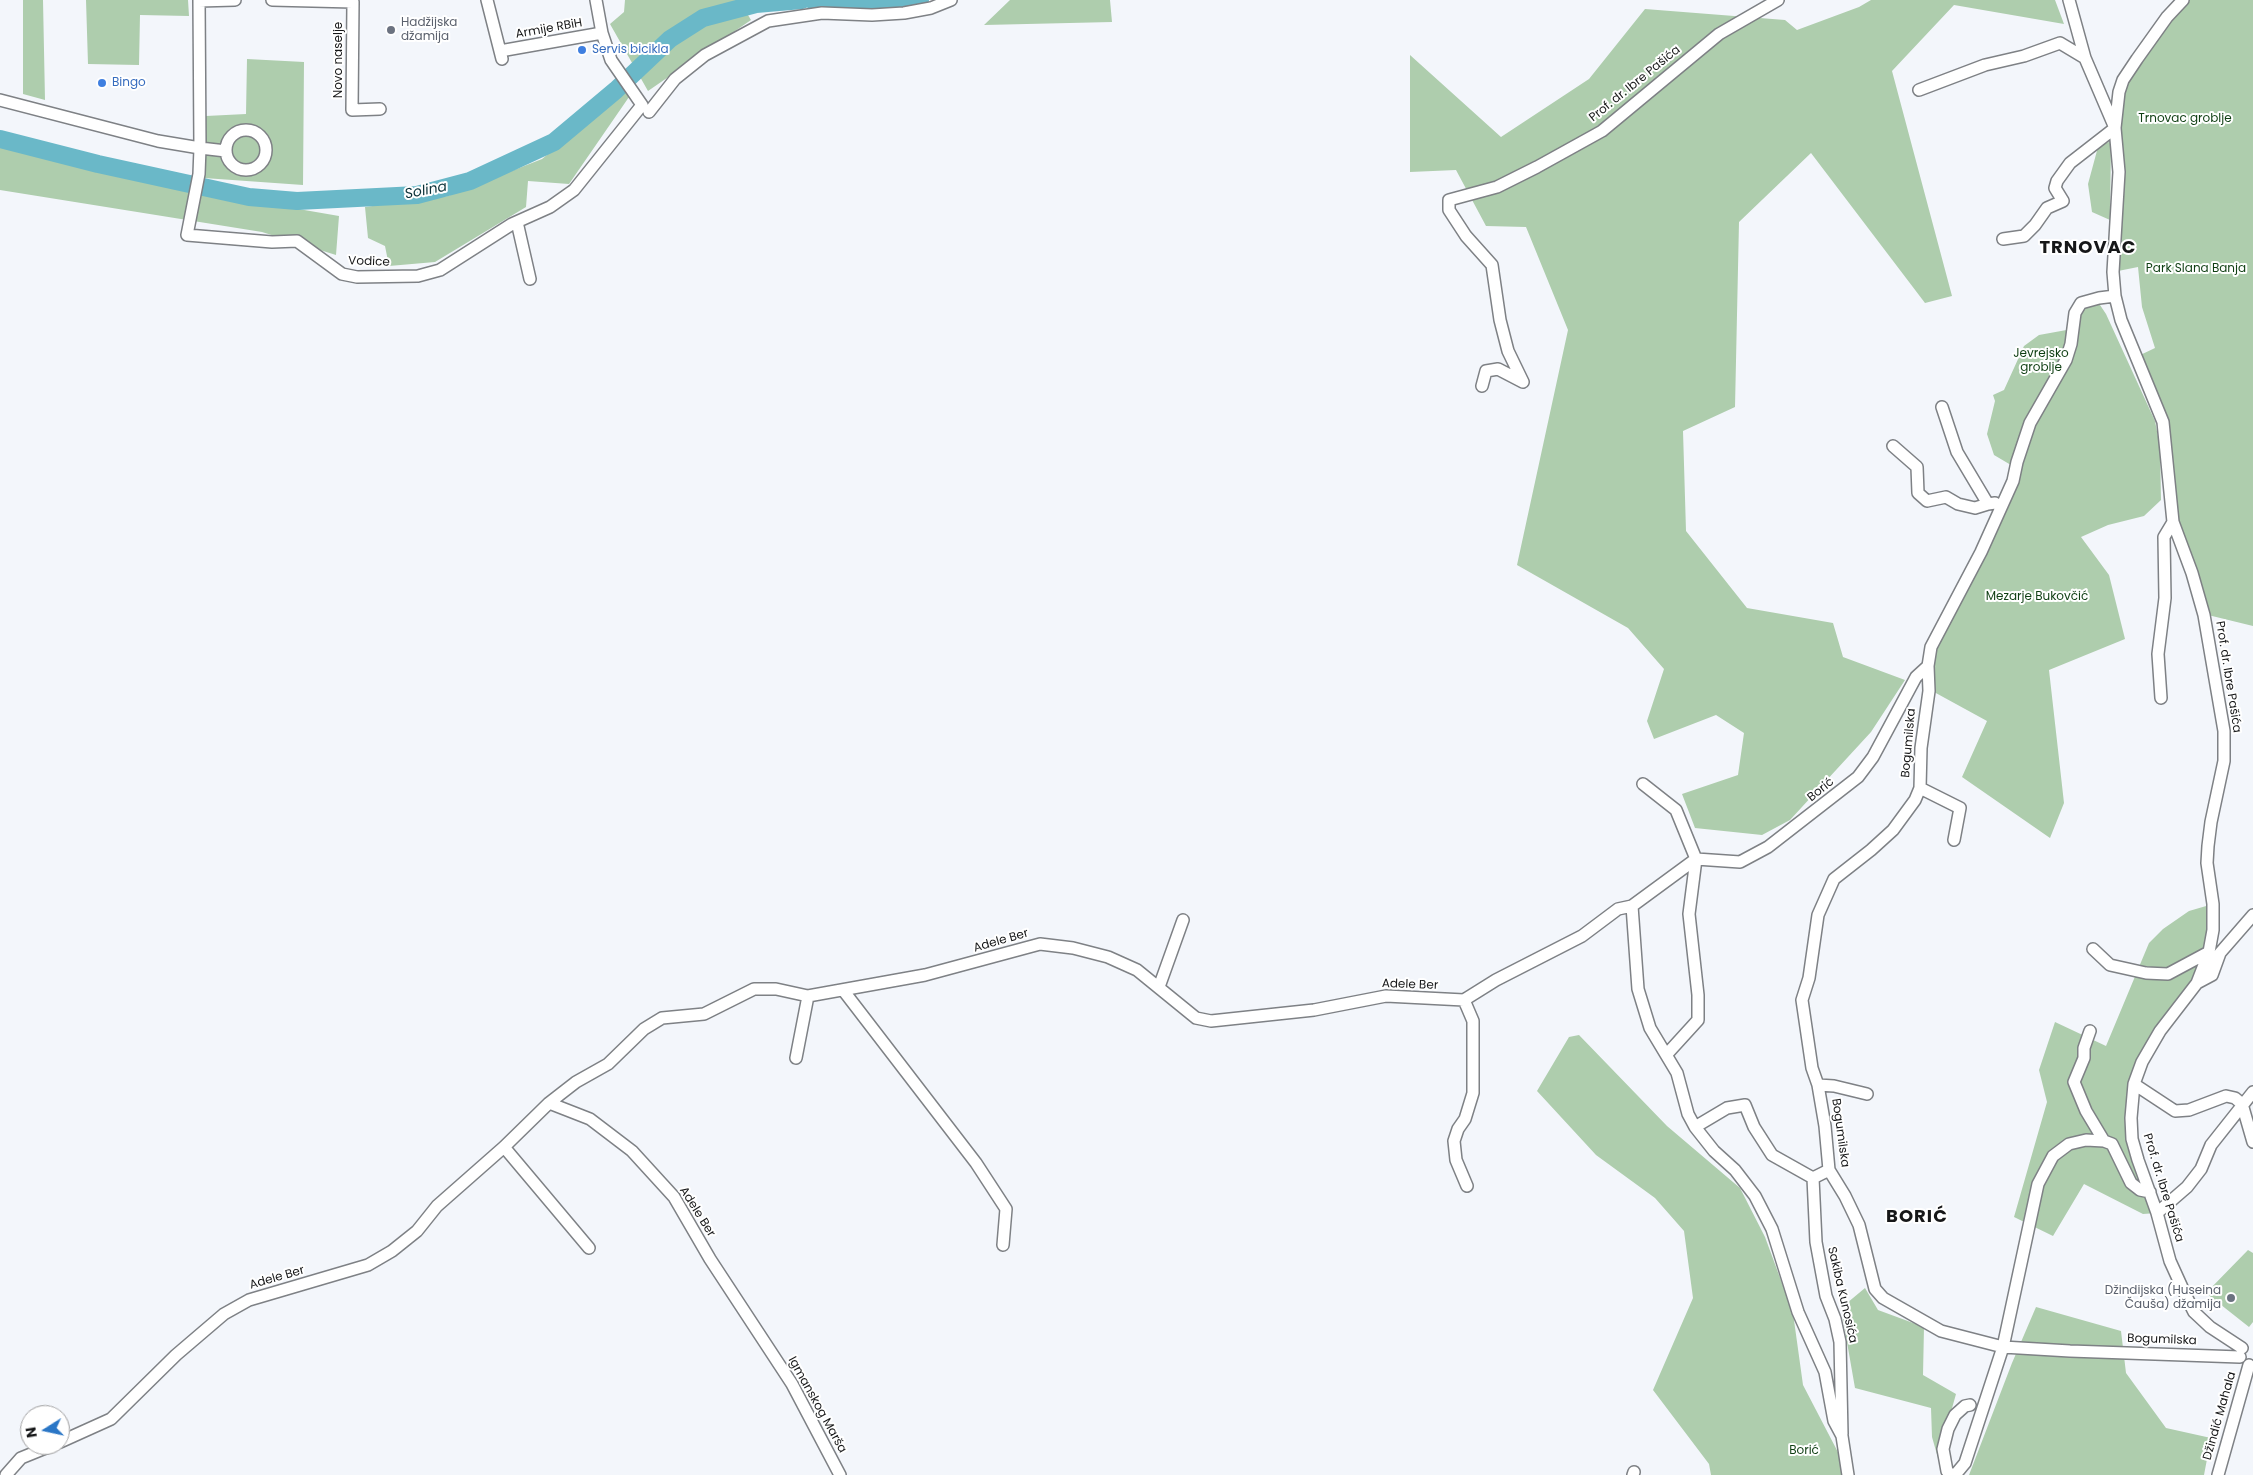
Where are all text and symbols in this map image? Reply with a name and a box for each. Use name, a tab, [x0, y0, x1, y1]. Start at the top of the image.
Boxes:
place label: Hadžijska džamija	[401, 16, 457, 44]
street label: Armije RBiH	[515, 16, 583, 42]
street label: Novo naselje	[332, 22, 346, 98]
marker: Hadžijska džamija	[385, 24, 397, 36]
place label: Servis bicikla	[592, 43, 669, 57]
street label: Prof. dr. Ibre Pašića	[1587, 43, 1683, 125]
marker: Servis bicikla	[576, 44, 588, 56]
place label: Bingo	[112, 76, 146, 90]
marker: Bingo	[96, 77, 108, 89]
park label: Trnovac groblje	[2138, 112, 2232, 126]
water label: Solina	[404, 179, 448, 203]
district label: TRNOVAC	[2039, 237, 2137, 259]
street label: Vodice	[348, 254, 390, 270]
park label: Park Slana Banja	[2146, 262, 2246, 276]
park label: Jevrejsko groblje	[2013, 347, 2069, 375]
park label: Mezarje Bukovčić	[1986, 590, 2088, 604]
street label: Prof. dr. Ibre Pašića	[2212, 620, 2244, 734]
street label: Bogumilska	[1899, 708, 1919, 778]
street label: Borić	[1805, 775, 1837, 805]
street label: Adele Ber	[972, 926, 1030, 956]
street label: Adele Ber	[1382, 977, 1438, 993]
street label: Bogumilska	[1828, 1098, 1852, 1168]
street label: Prof. dr. Ibre Pašića	[2140, 1132, 2186, 1244]
street label: Adele Ber	[676, 1184, 718, 1240]
district label: BORIĆ	[1885, 1206, 1949, 1228]
street label: Sakiba Kunosića	[1824, 1245, 1860, 1345]
street label: Adele Ber	[248, 1263, 306, 1293]
place label: Džindijska (Huseina Čauša) džamija	[2105, 1284, 2221, 1312]
marker: Džindijska (Huseina Čauša) džamija	[2225, 1292, 2237, 1304]
street label: Bogumilska	[2127, 1332, 2197, 1348]
street label: Igmanskog Marša	[785, 1354, 849, 1456]
street label: Džindić Mahala	[2200, 1370, 2240, 1462]
north arrow	[20, 1405, 70, 1455]
text: N	[20, 1426, 42, 1439]
park label: Borić	[1789, 1444, 1819, 1458]

